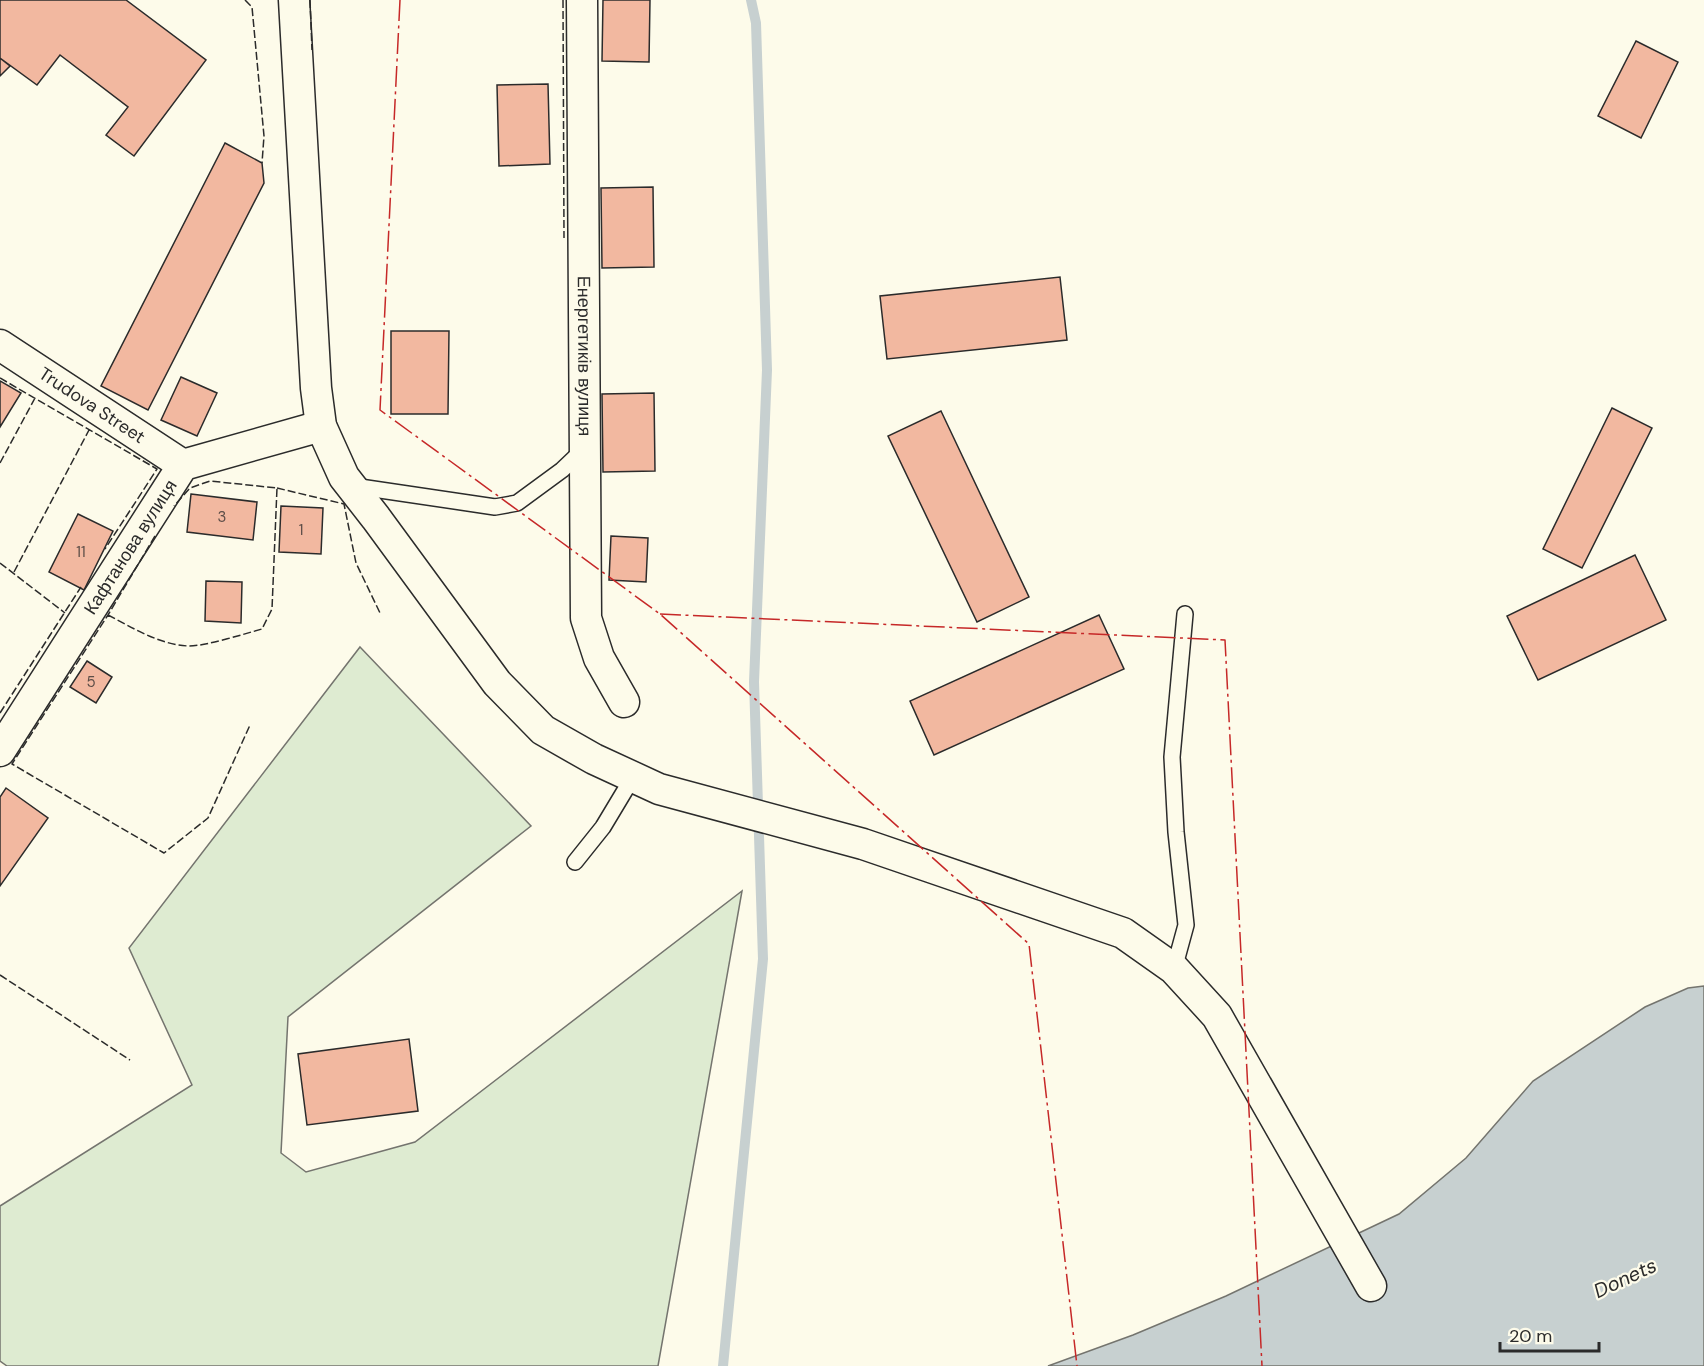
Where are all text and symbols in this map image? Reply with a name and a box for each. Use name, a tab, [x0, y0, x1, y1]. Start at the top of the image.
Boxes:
street label: Енергетиків вулиця	[572, 276, 597, 436]
street label: Trudova Street	[34, 362, 150, 449]
street label: Кафтанова вулиця	[78, 475, 182, 619]
house number: 3	[218, 507, 226, 527]
house number: 1	[299, 520, 303, 540]
house number: 11	[76, 542, 86, 562]
house number: 5	[86, 672, 96, 692]
water label: Donets	[1589, 1252, 1661, 1304]
scale bar	[1500, 1315, 1599, 1353]
text: 20 m	[1509, 1324, 1552, 1348]

